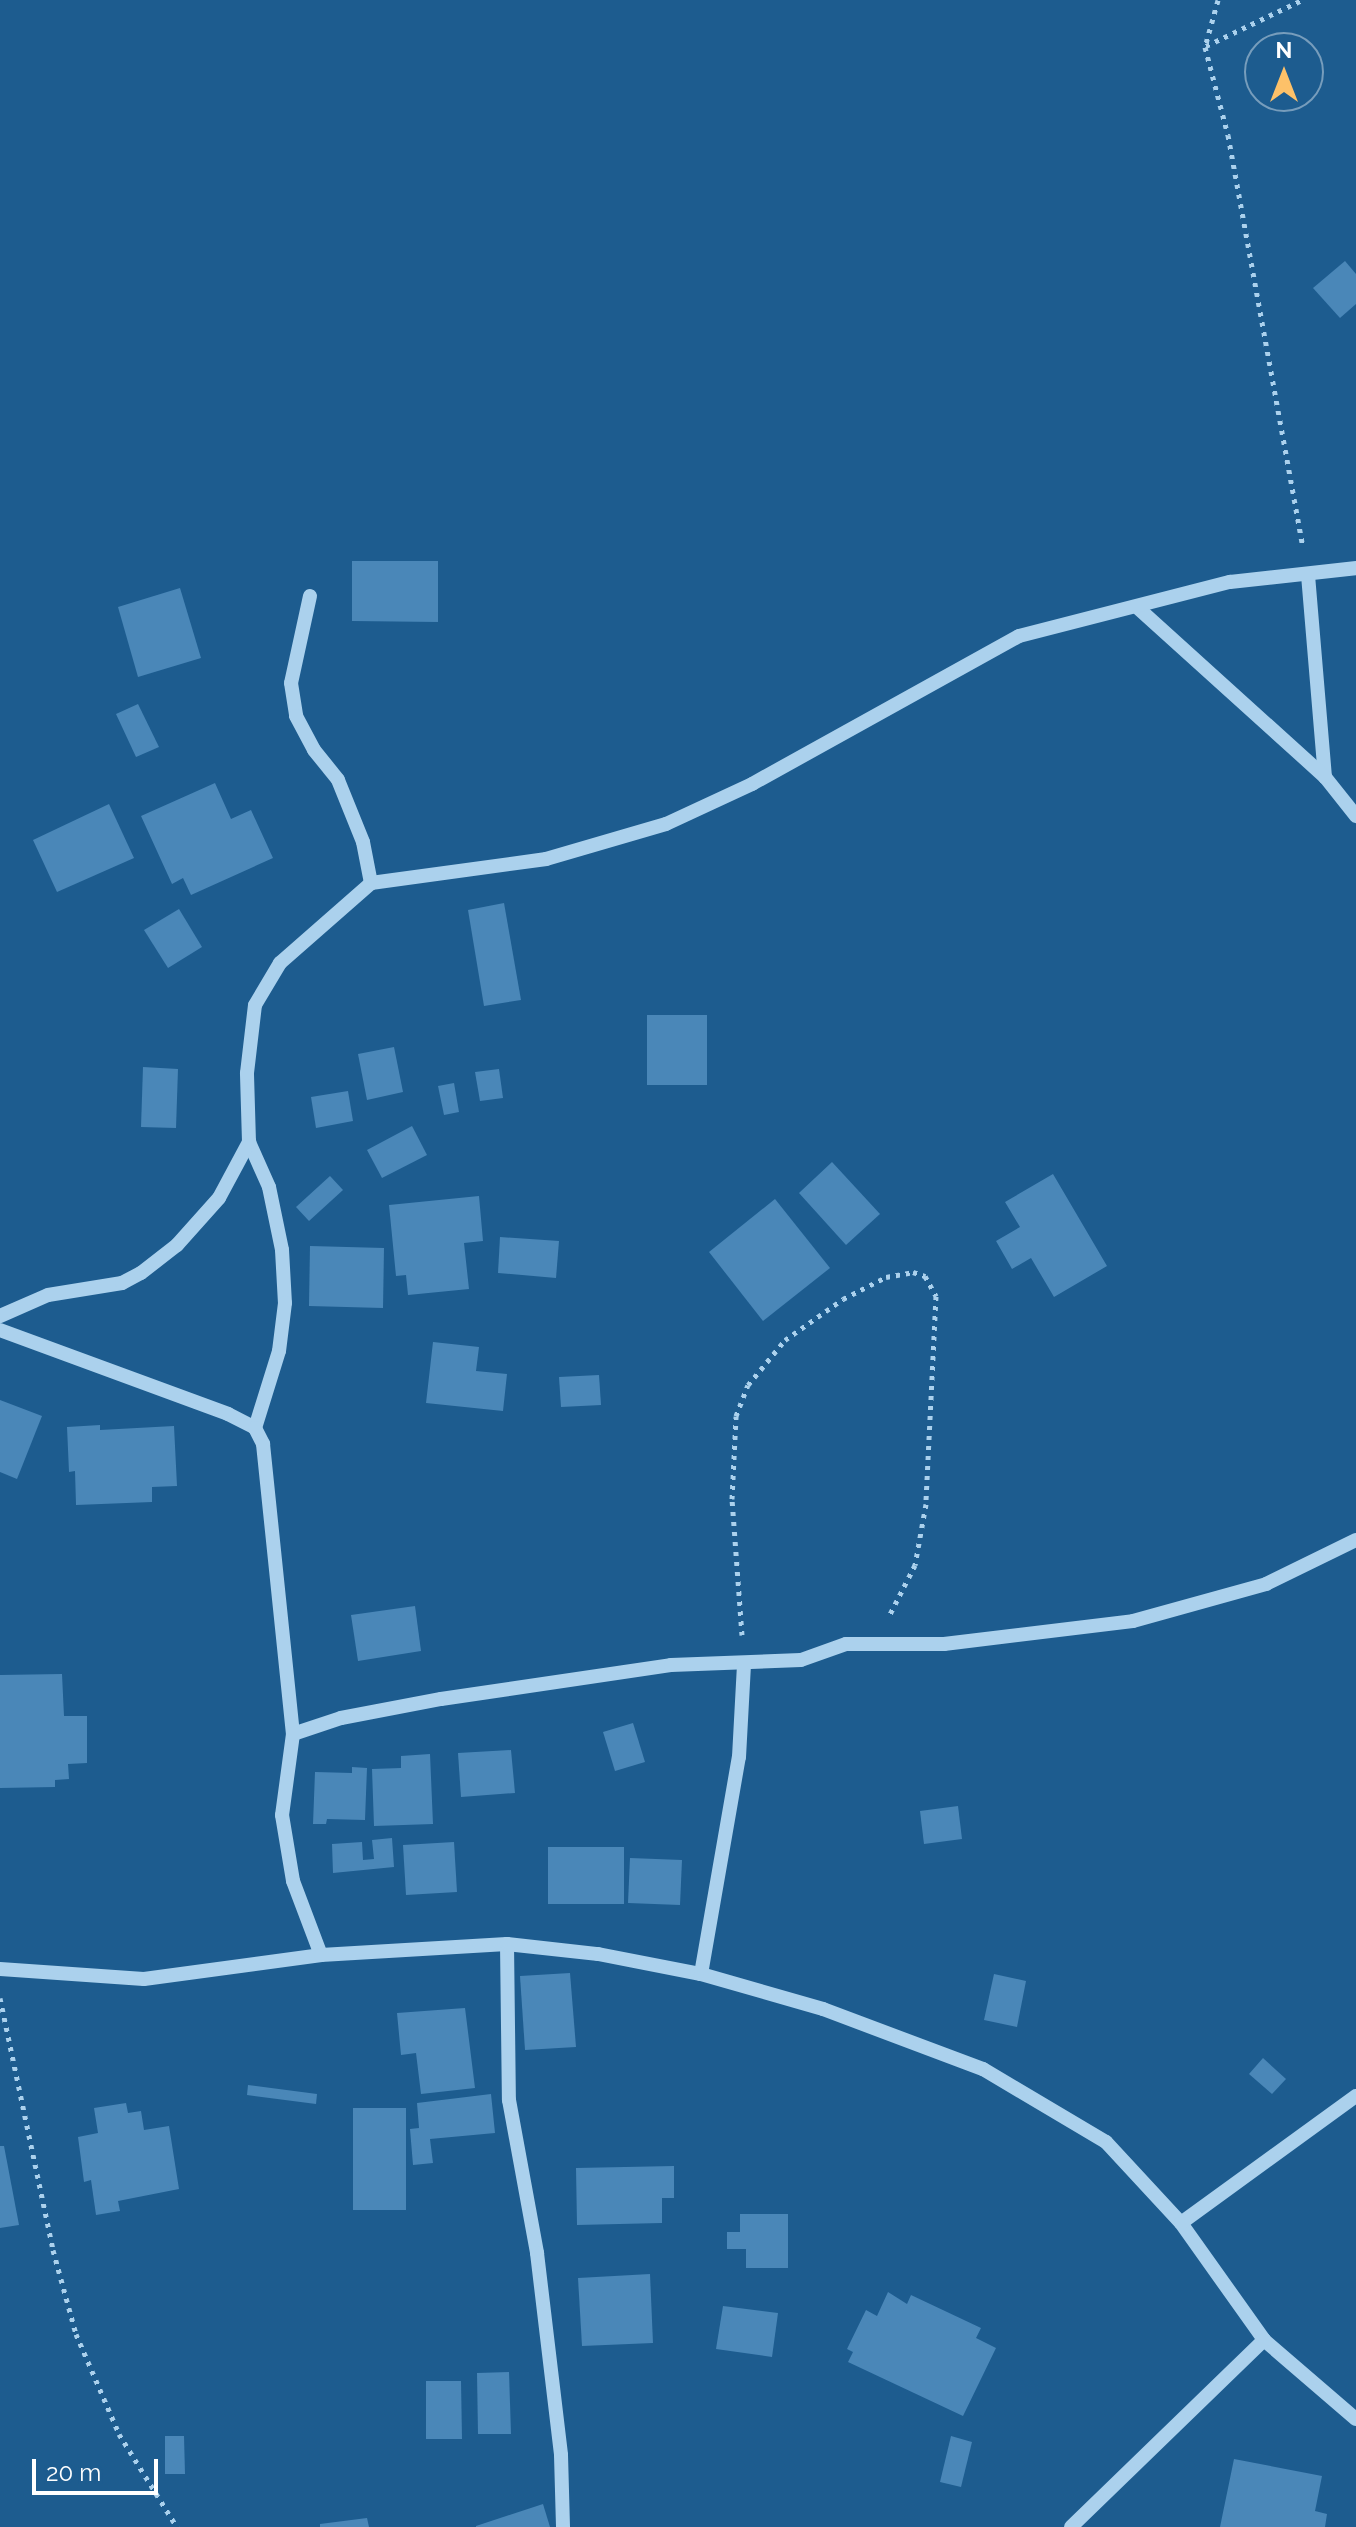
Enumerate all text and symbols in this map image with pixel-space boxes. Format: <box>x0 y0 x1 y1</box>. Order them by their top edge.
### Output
north arrow <box>1244 32 1324 112</box>
text: N <box>1276 37 1292 63</box>
scale bar <box>36 2443 162 2493</box>
text: 20 m <box>46 2458 101 2487</box>

